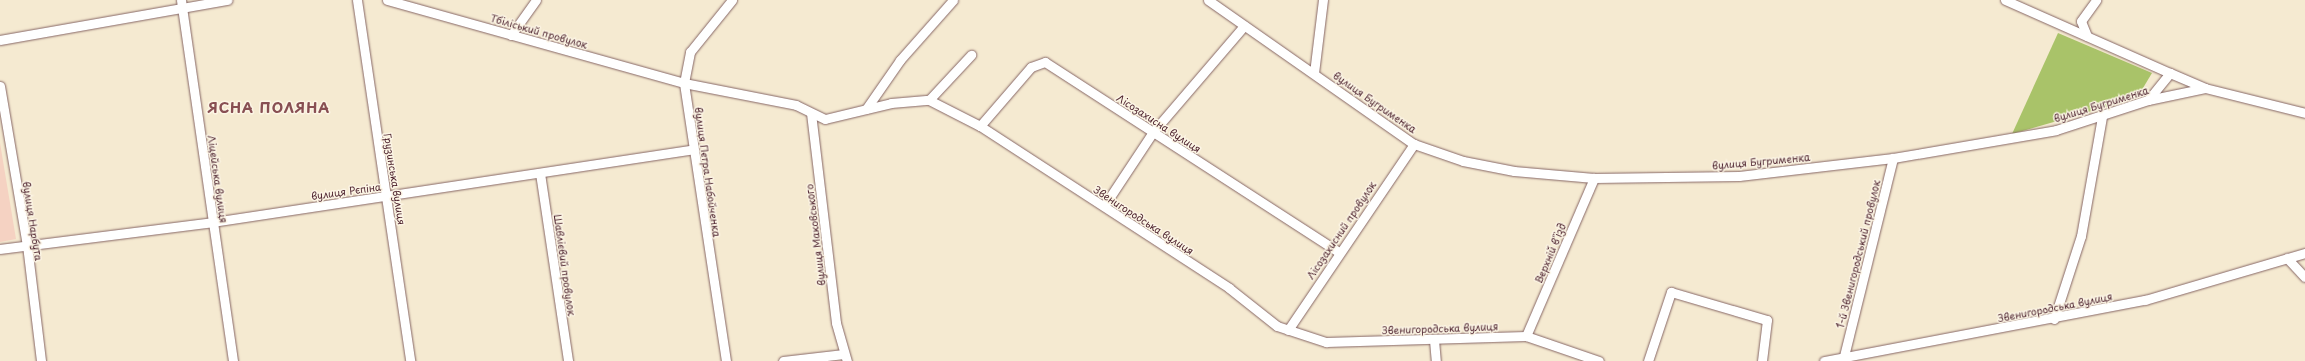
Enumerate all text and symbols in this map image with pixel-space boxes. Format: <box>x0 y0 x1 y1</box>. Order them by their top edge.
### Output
street label: Тбіліський провулок <box>489 11 589 51</box>
street label: вулиця Бугрименка <box>1331 69 1419 135</box>
street label: вулиця Бугрименка <box>2052 84 2150 124</box>
street label: Лісозахисна вулиця <box>1114 91 1204 155</box>
district label: ЯСНА ПОЛЯНА <box>208 100 330 116</box>
street label: вулиця Петра Набойченка <box>693 106 723 238</box>
street label: Грузинська вулиця <box>382 132 408 226</box>
street label: Ліцейська вулиця <box>206 134 230 224</box>
street label: вулиця Бугрименка <box>1711 151 1811 171</box>
street label: Лісозахисний провулок <box>1304 179 1378 281</box>
street label: 1-й Звенигородський провулок <box>1834 179 1882 329</box>
street label: вулиця Рєпіна <box>310 180 382 202</box>
street label: вулиця Нарбута <box>21 181 45 261</box>
street label: вулиця Маковського <box>803 183 827 287</box>
street label: Звенигородська вулиця <box>1092 183 1196 257</box>
street label: Шавлієвий провулок <box>552 214 578 316</box>
street label: Верхній в'їзд <box>1532 221 1568 285</box>
street label: Звенигородська вулиця <box>1997 290 2113 324</box>
street label: Звенигородська вулиця <box>1381 320 1499 336</box>

